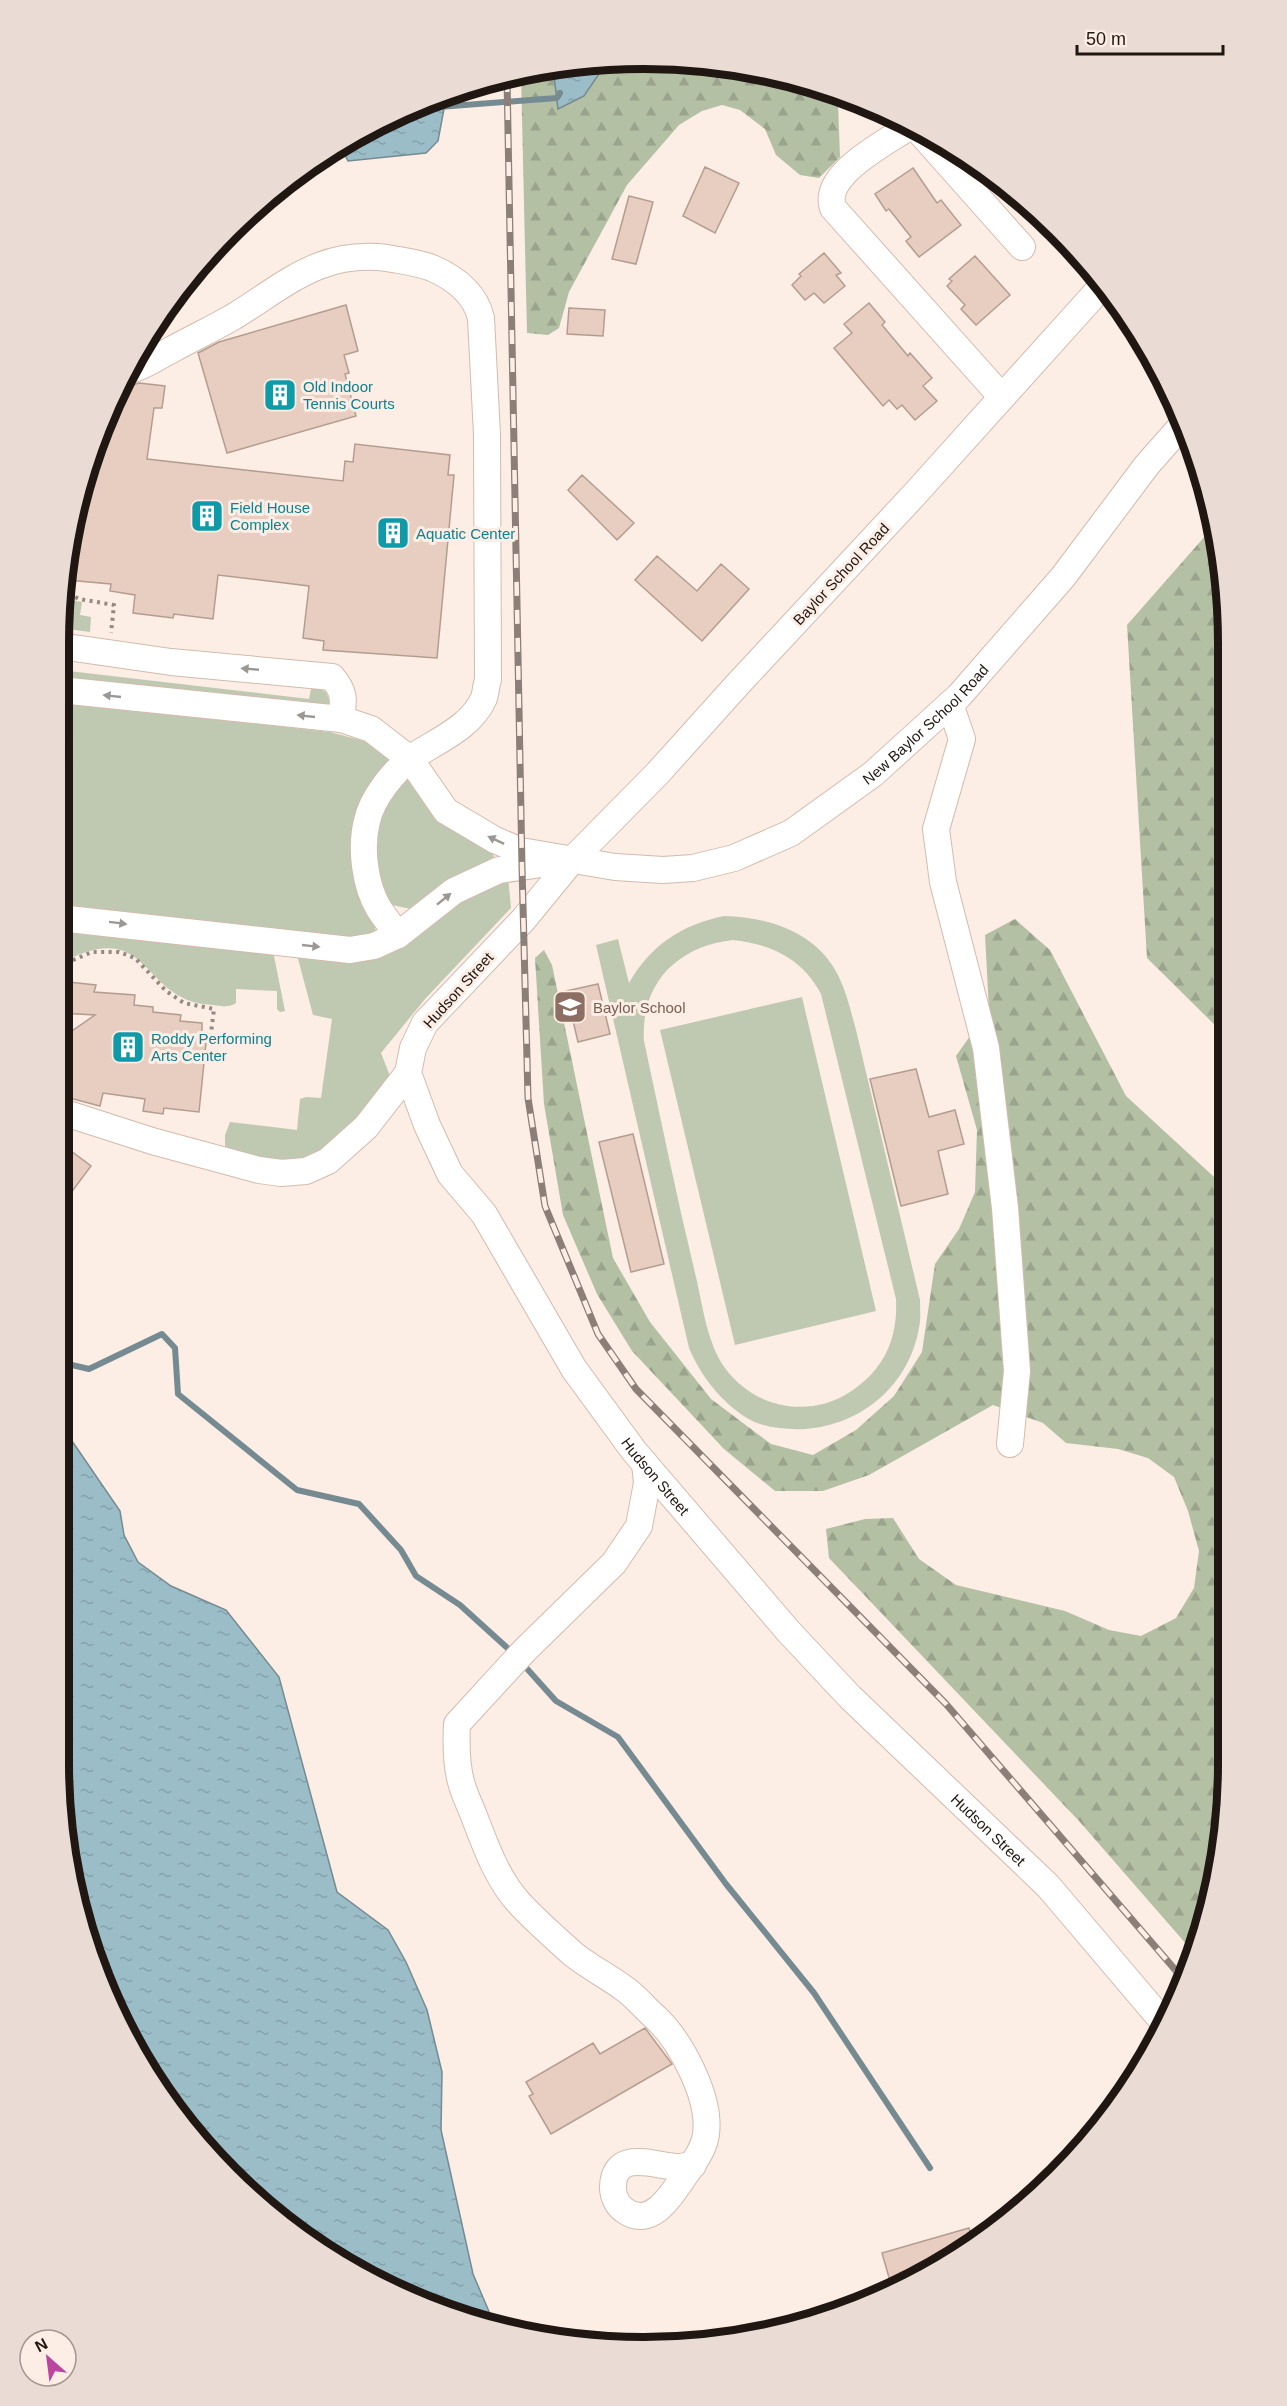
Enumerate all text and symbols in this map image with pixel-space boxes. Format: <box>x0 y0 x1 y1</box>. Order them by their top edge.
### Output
scale bar <box>1077 18 1222 56</box>
text: 50 m <box>1086 29 1126 49</box>
building icon: Old Indoor Tennis Courts <box>262 377 298 413</box>
place label: Old Indoor Tennis Courts <box>303 378 395 412</box>
building icon: Field House Complex <box>189 498 225 534</box>
place label: Field House Complex <box>230 499 310 533</box>
building icon: Aquatic Center <box>375 515 411 551</box>
street label: Baylor School Road <box>790 520 892 628</box>
place label: Aquatic Center <box>416 525 515 542</box>
street label: New Baylor School Road <box>859 661 991 787</box>
one-way arrow <box>240 664 259 674</box>
one-way arrow <box>103 691 122 701</box>
one-way arrow <box>297 711 316 721</box>
one-way arrow <box>488 835 505 844</box>
one-way arrow <box>436 892 452 905</box>
one-way arrow <box>108 919 127 928</box>
one-way arrow <box>302 941 321 951</box>
street label: Hudson Street <box>420 948 497 1031</box>
school or university icon: Baylor School <box>552 989 588 1025</box>
place label: Baylor School <box>593 999 686 1016</box>
building icon: Roddy Performing Arts Center <box>110 1029 146 1065</box>
place label: Roddy Performing Arts Center <box>151 1030 272 1064</box>
street label: Hudson Street <box>618 1434 694 1519</box>
street label: Hudson Street <box>948 1790 1030 1869</box>
north arrow <box>18 2328 78 2388</box>
text: N <box>32 2335 50 2355</box>

